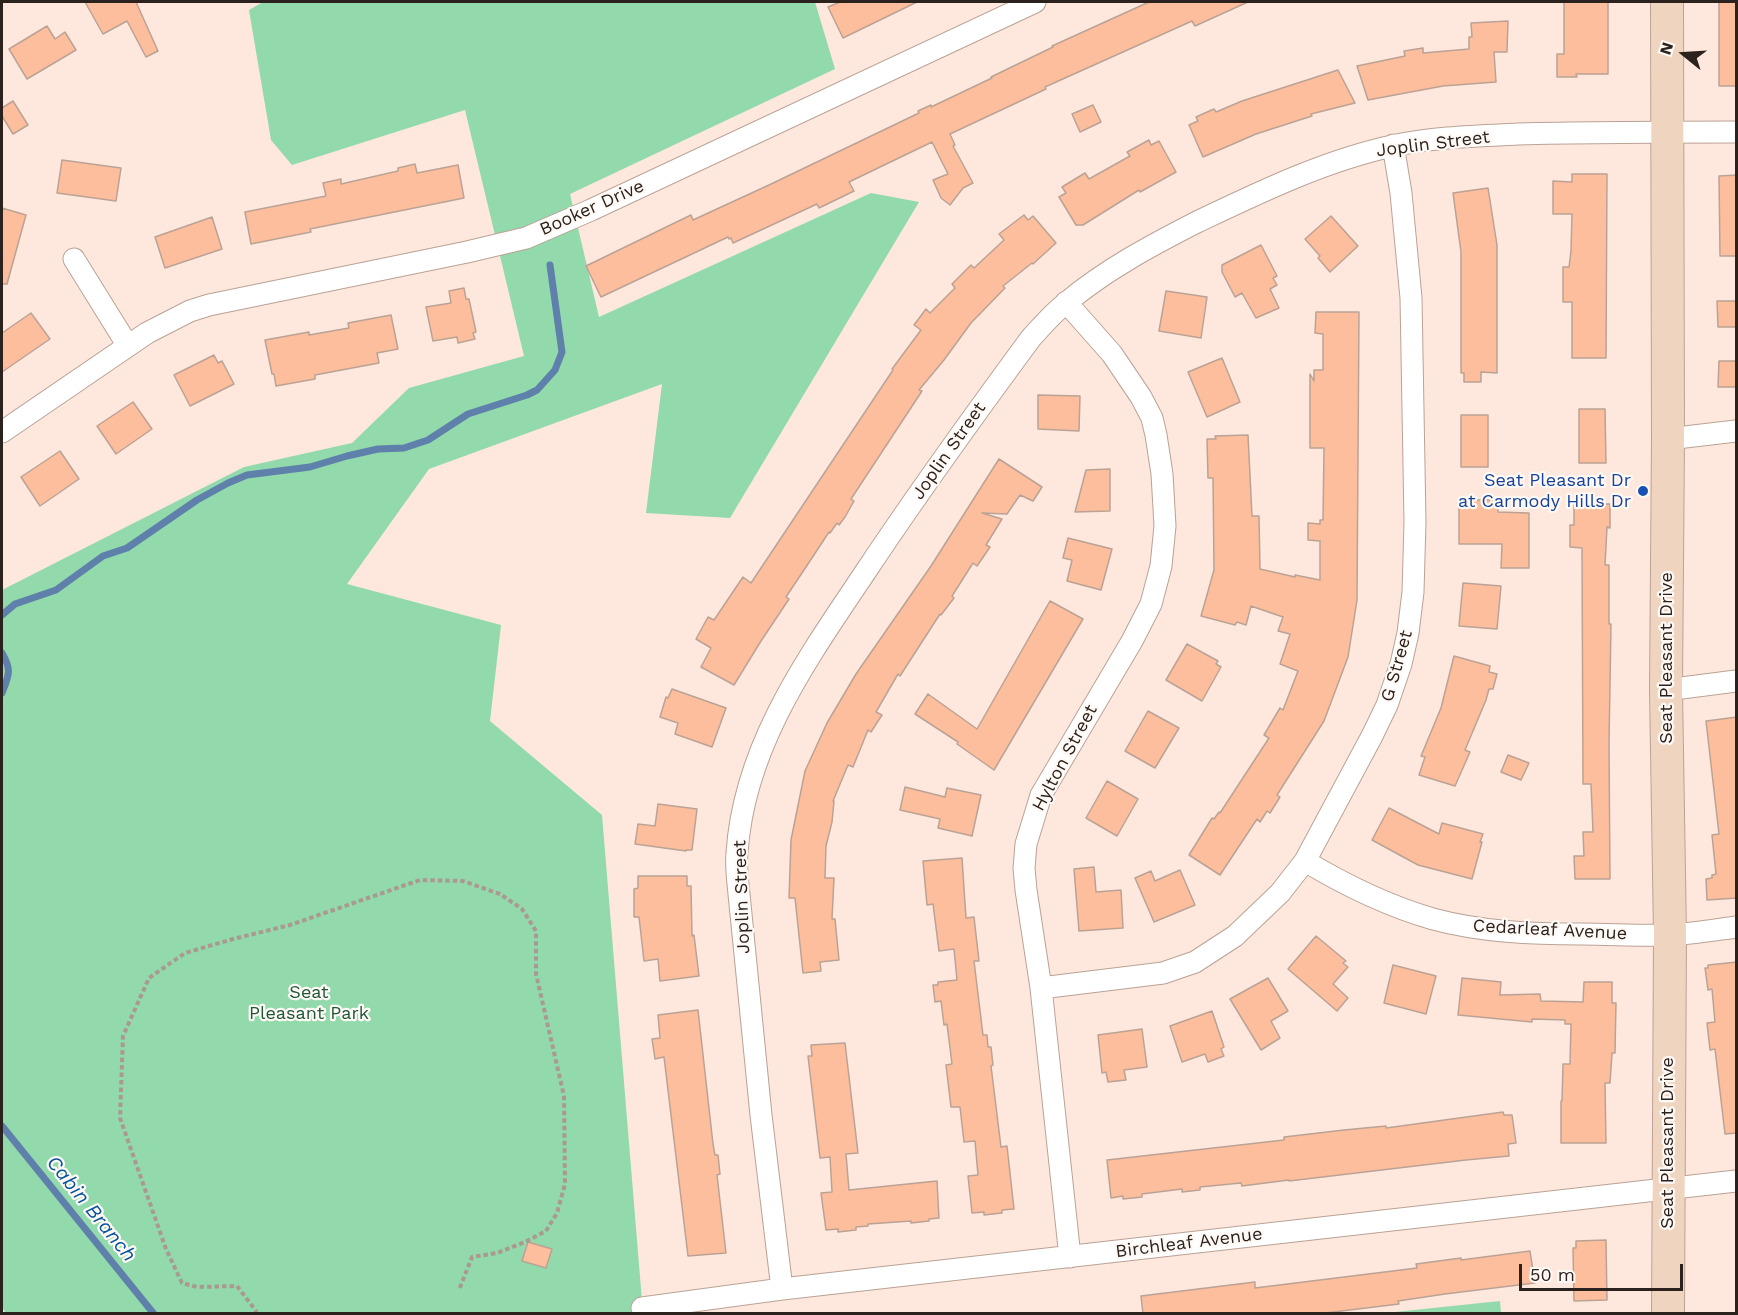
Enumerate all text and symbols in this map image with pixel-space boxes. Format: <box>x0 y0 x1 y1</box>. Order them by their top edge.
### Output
north arrow <box>1654 24 1714 84</box>
text: N <box>1656 40 1677 57</box>
street label: Joplin Street <box>1375 126 1491 162</box>
street label: Booker Drive <box>537 175 647 241</box>
street label: Joplin Street <box>907 398 991 504</box>
place label: Seat Pleasant Dr at Carmody Hills Dr <box>1458 470 1631 512</box>
marker: Seat Pleasant Dr at Carmody Hills Dr <box>1636 484 1650 498</box>
street label: Seat Pleasant Drive <box>1656 572 1678 744</box>
street label: G Street <box>1377 628 1417 704</box>
street label: Hylton Street <box>1028 701 1102 815</box>
street label: Joplin Street <box>729 840 755 954</box>
street label: Cedarleaf Avenue <box>1472 915 1628 945</box>
park label: Seat Pleasant Park <box>249 982 369 1024</box>
street label: Seat Pleasant Drive <box>1657 1057 1679 1229</box>
water label: Cabin Branch <box>41 1151 141 1267</box>
street label: Birchleaf Avenue <box>1114 1223 1264 1263</box>
scale bar <box>1522 1252 1686 1290</box>
text: 50 m <box>1530 1264 1575 1285</box>

